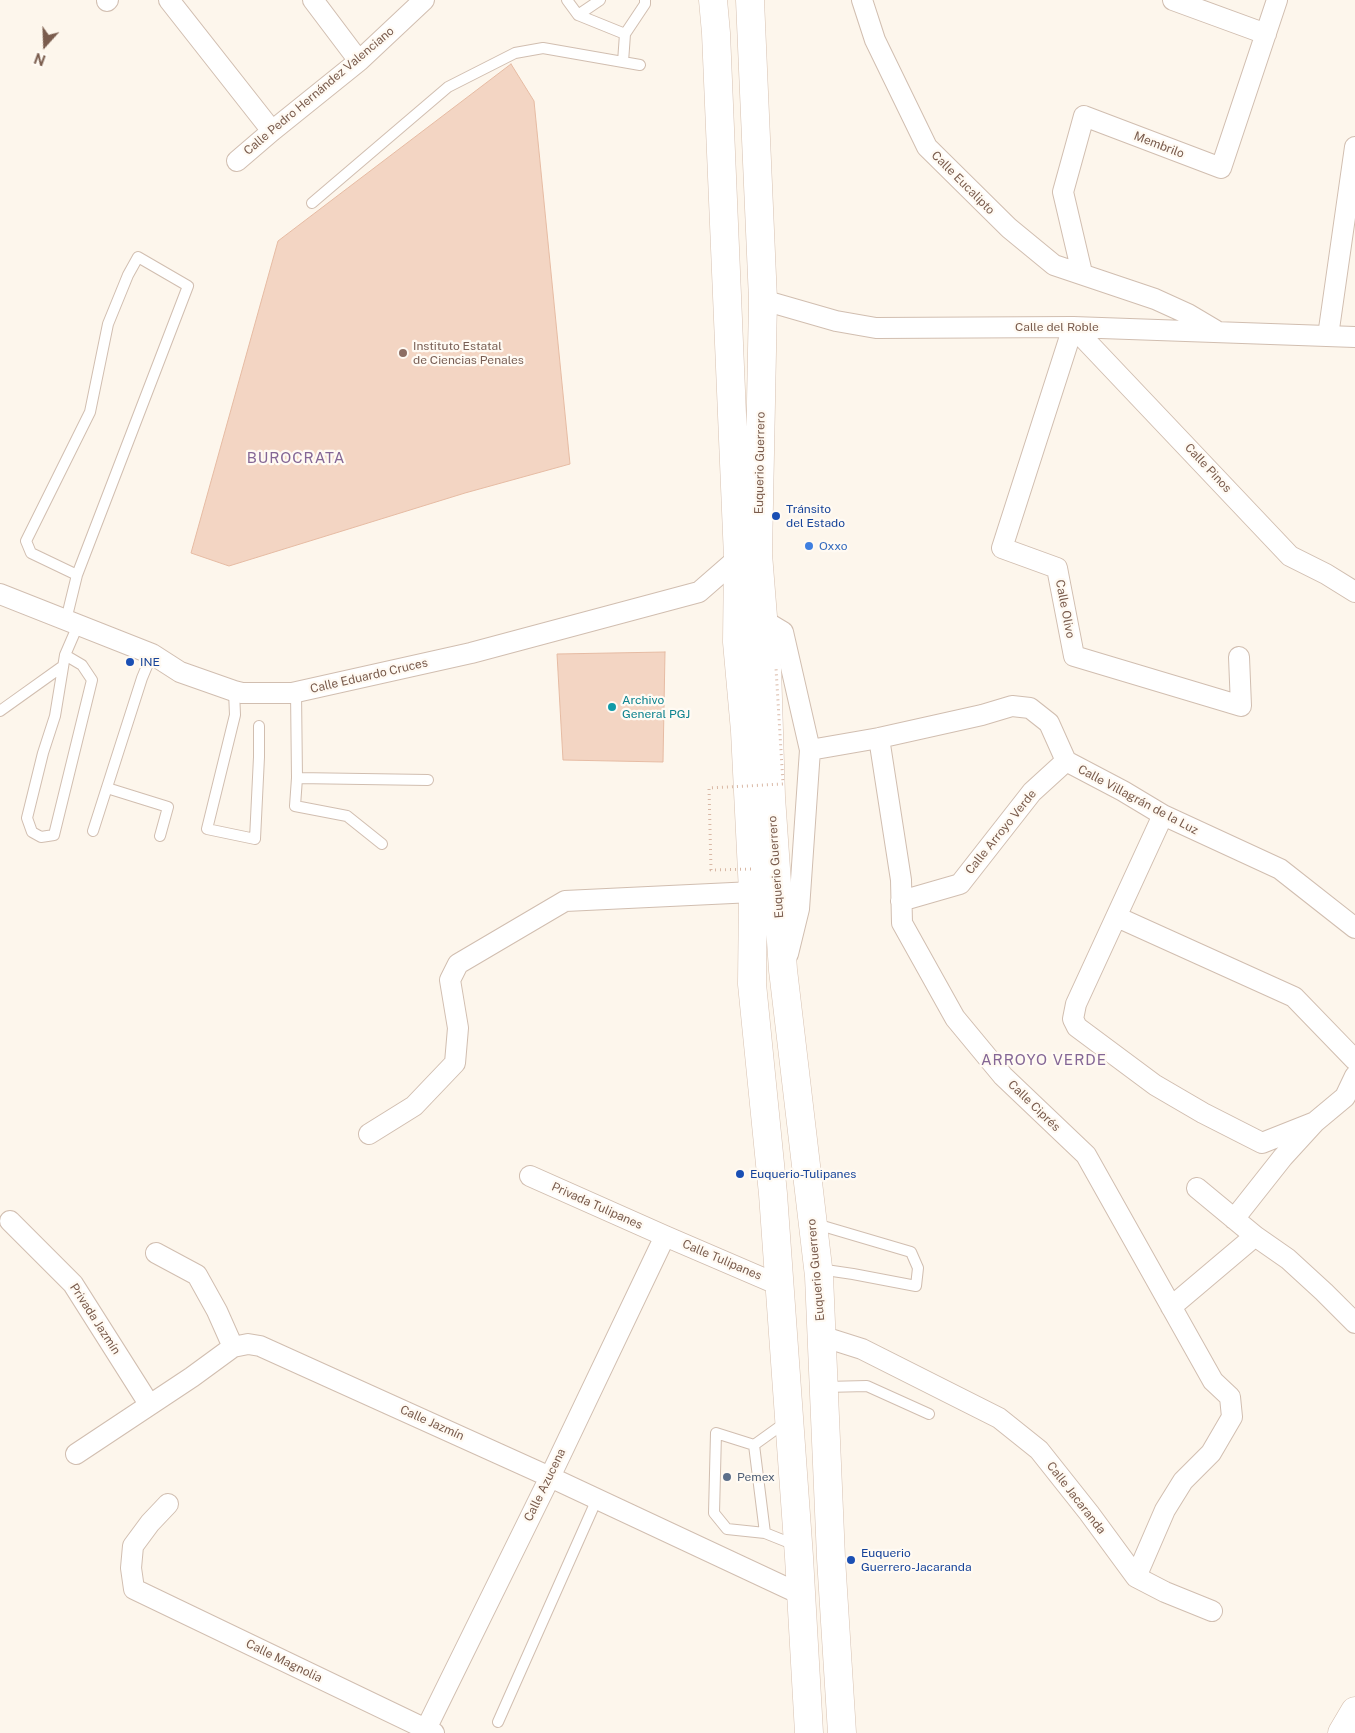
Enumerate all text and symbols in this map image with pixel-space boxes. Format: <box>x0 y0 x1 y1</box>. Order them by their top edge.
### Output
north arrow <box>20 20 70 70</box>
street label: Calle Pedro Hernández Valenciano <box>241 24 397 158</box>
text: N <box>32 50 48 68</box>
street label: Membrilo <box>1132 129 1186 161</box>
street label: Calle Eucalipto <box>928 148 998 218</box>
street label: Calle del Roble <box>1015 320 1099 334</box>
place label: Instituto Estatal de Ciencias Penales <box>413 339 524 367</box>
marker: Instituto Estatal de Ciencias Penales <box>397 347 409 359</box>
street label: Euquerio Guerrero <box>752 412 768 514</box>
street label: Calle Pinos <box>1182 441 1234 495</box>
district label: BUROCRATA <box>246 449 346 467</box>
place label: Tránsito del Estado <box>786 502 845 530</box>
marker: Tránsito del Estado <box>770 510 782 522</box>
place label: Oxxo <box>819 539 848 553</box>
marker: Oxxo <box>803 540 815 552</box>
street label: Calle Olivo <box>1052 579 1078 639</box>
place label: INE <box>140 655 160 669</box>
street label: Calle Eduardo Cruces <box>309 655 429 697</box>
marker: INE <box>124 656 136 668</box>
place label: Archivo General PGJ <box>622 693 690 721</box>
marker: Archivo General PGJ <box>606 701 618 713</box>
street label: Calle Villagrán de la Luz <box>1075 762 1201 838</box>
street label: Calle Arroyo Verde <box>962 787 1040 877</box>
street label: Euquerio Guerrero <box>765 815 787 919</box>
district label: ARROYO VERDE <box>979 1051 1109 1069</box>
street label: Calle Ciprés <box>1005 1077 1063 1135</box>
place label: Euquerio-Tulipanes <box>750 1167 856 1181</box>
marker: Euquerio-Tulipanes <box>734 1168 746 1180</box>
street label: Privada Tulipanes <box>549 1179 645 1233</box>
street label: Euquerio Guerrero <box>804 1218 828 1322</box>
street label: Calle Tulipanes <box>680 1237 764 1283</box>
street label: Privada Jazmín <box>67 1281 123 1357</box>
street label: Calle Jazmín <box>398 1402 466 1444</box>
street label: Calle Azucena <box>521 1446 569 1524</box>
street label: Calle Jacaranda <box>1043 1459 1109 1537</box>
place label: Pemex <box>737 1470 775 1484</box>
marker: Pemex <box>721 1471 733 1483</box>
place label: Euquerio Guerrero-Jacaranda <box>861 1546 972 1574</box>
marker: Euquerio Guerrero-Jacaranda <box>845 1554 857 1566</box>
street label: Calle Magnolia <box>244 1636 324 1686</box>

